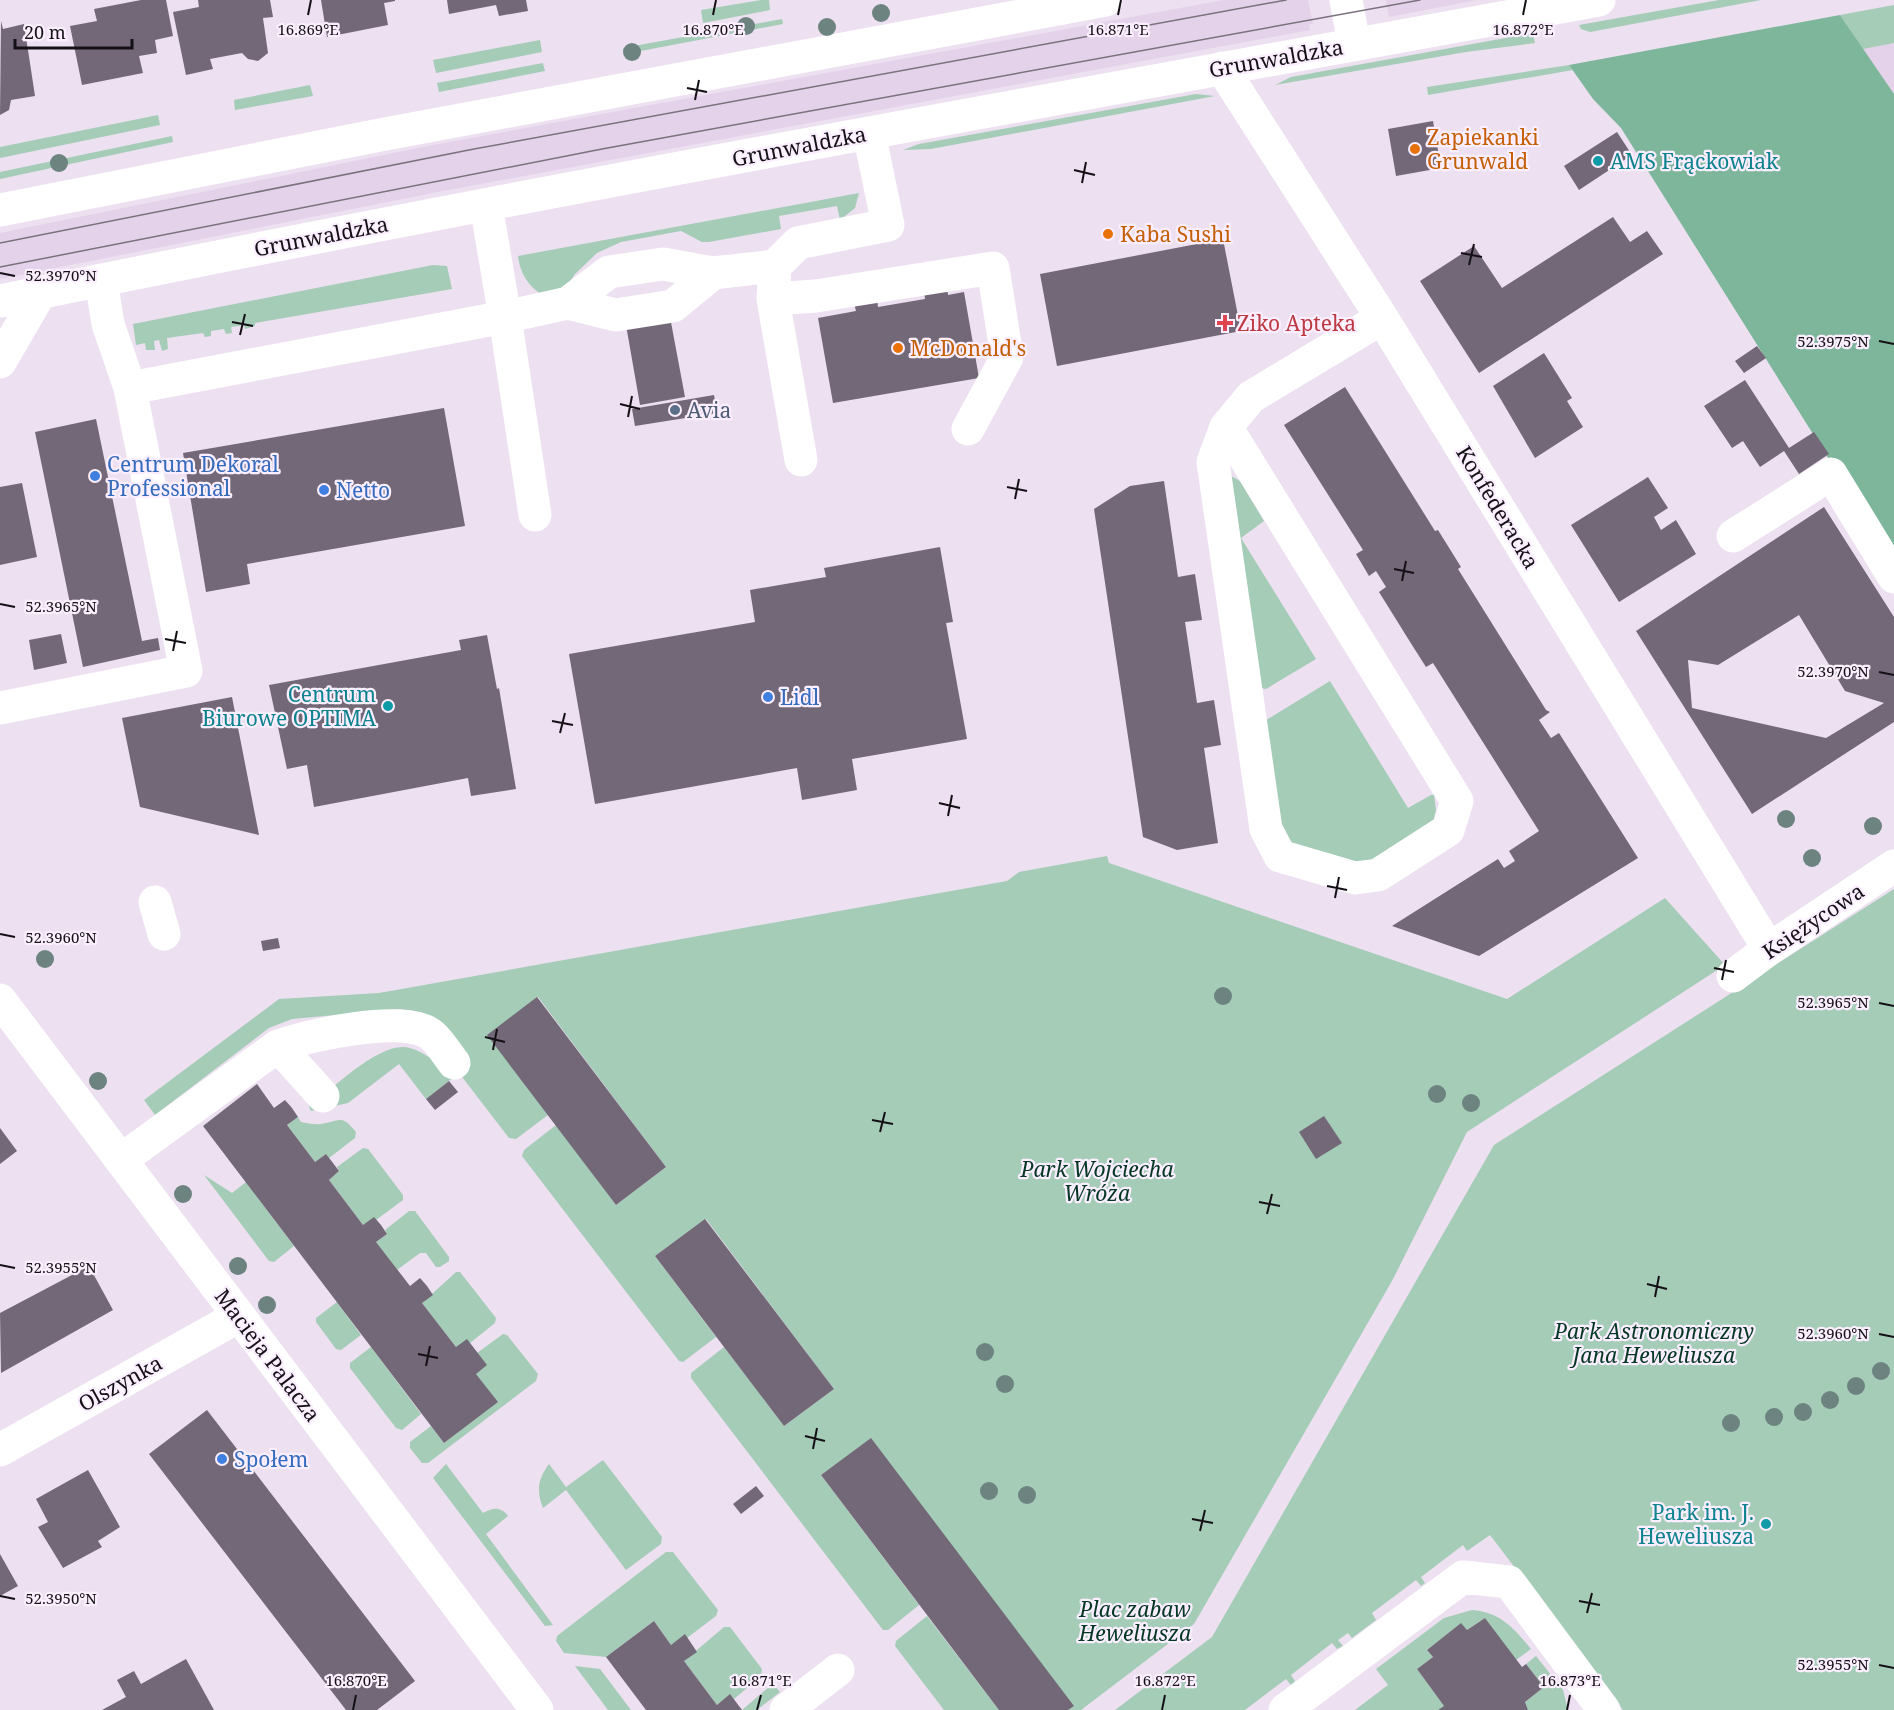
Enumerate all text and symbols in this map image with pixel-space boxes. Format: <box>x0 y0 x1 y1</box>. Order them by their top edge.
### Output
scale bar <box>15 12 132 50</box>
text: 16.869°E <box>277 19 339 39</box>
text: 16.870°E <box>682 19 744 39</box>
text: 16.871°E <box>1087 19 1149 39</box>
text: 16.872°E <box>1492 19 1554 39</box>
text: 20 m <box>24 20 66 44</box>
street label: Grunwaldzka <box>1207 32 1345 84</box>
street label: Grunwaldzka <box>730 119 868 173</box>
place label: Zapiekanki Grunwald <box>1427 123 1539 175</box>
marker: Zapiekanki Grunwald <box>1408 142 1422 156</box>
place label: AMS Frąckowiak <box>1610 147 1779 175</box>
marker: AMS Frąckowiak <box>1591 154 1605 168</box>
street label: Grunwaldzka <box>252 209 390 263</box>
place label: Kaba Sushi <box>1120 220 1231 248</box>
marker: Kaba Sushi <box>1101 227 1115 241</box>
text: 52.3970°N <box>25 265 97 285</box>
place label: Ziko Apteka <box>1237 309 1356 337</box>
marker: Ziko Apteka <box>1218 316 1232 330</box>
text: 52.3975°N <box>1797 331 1869 351</box>
place label: McDonald's <box>910 334 1026 362</box>
marker: McDonald's <box>891 341 905 355</box>
place label: Avia <box>687 396 731 424</box>
marker: Avia <box>668 403 682 417</box>
street label: Konfederacka <box>1450 440 1546 574</box>
place label: Centrum Dekoral Professional <box>107 450 279 502</box>
marker: Centrum Dekoral Professional <box>88 469 102 483</box>
place label: Netto <box>336 476 390 504</box>
marker: Netto <box>317 483 331 497</box>
text: 52.3965°N <box>25 596 97 616</box>
text: 52.3970°N <box>1797 661 1869 681</box>
place label: Centrum Biurowe OPTIMA <box>202 680 376 732</box>
place label: Lidl <box>780 683 820 711</box>
marker: Lidl <box>761 690 775 704</box>
marker: Centrum Biurowe OPTIMA <box>381 699 395 713</box>
street label: Księżycowa <box>1757 877 1869 965</box>
text: 52.3960°N <box>25 927 97 947</box>
text: 52.3965°N <box>1797 992 1869 1012</box>
park label: Park Wojciecha Wróża <box>1019 1155 1174 1207</box>
text: 52.3955°N <box>25 1257 97 1277</box>
street label: Macieja Palacza <box>209 1283 327 1427</box>
park label: Park Astronomiczny Jana Heweliusza <box>1553 1317 1754 1369</box>
text: 52.3960°N <box>1797 1323 1869 1343</box>
street label: Olszynka <box>73 1348 167 1418</box>
place label: Społem <box>234 1445 308 1473</box>
marker: Społem <box>215 1452 229 1466</box>
place label: Park im. J. Heweliusza <box>1638 1498 1754 1550</box>
marker: Park im. J. Heweliusza <box>1759 1517 1773 1531</box>
text: 52.3950°N <box>25 1588 97 1608</box>
park label: Plac zabaw Heweliusza <box>1078 1595 1192 1647</box>
text: 52.3955°N <box>1797 1654 1869 1674</box>
text: 16.870°E <box>325 1670 387 1690</box>
text: 16.871°E <box>730 1670 792 1690</box>
text: 16.872°E <box>1134 1670 1196 1690</box>
text: 16.873°E <box>1539 1670 1601 1690</box>

